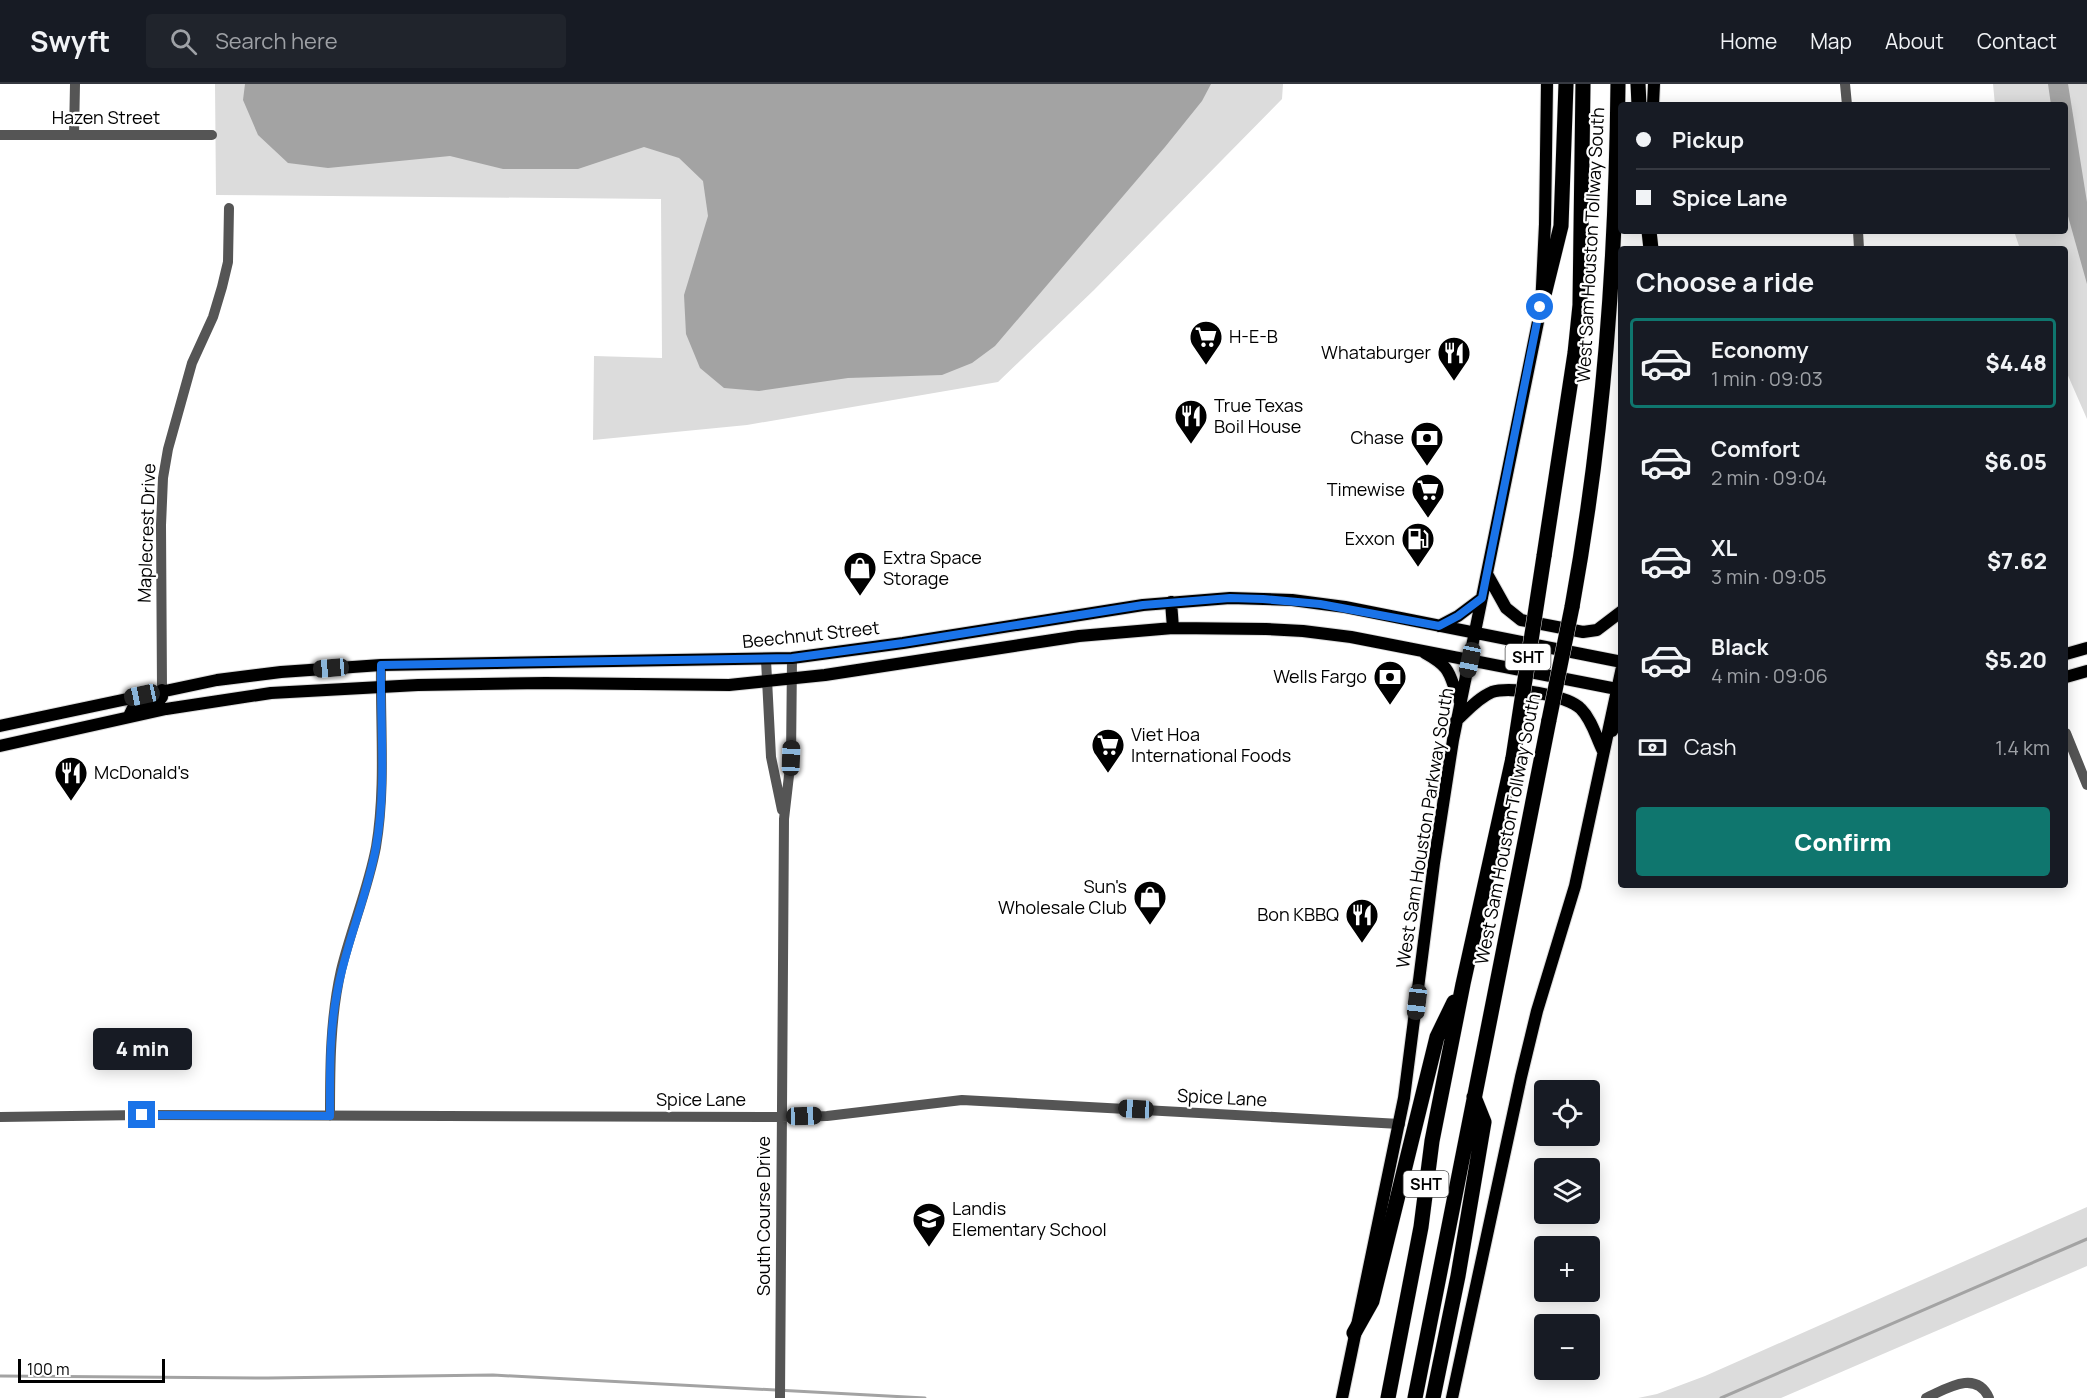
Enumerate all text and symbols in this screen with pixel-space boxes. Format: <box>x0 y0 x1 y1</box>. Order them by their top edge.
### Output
search box <box>146 14 566 68</box>
text: Swyft <box>30 22 110 60</box>
icon: search <box>167 25 200 58</box>
text: Search here <box>215 26 338 56</box>
text: Home <box>1720 27 1777 55</box>
text: Map <box>1810 27 1852 55</box>
text: About <box>1885 27 1944 55</box>
text: Contact <box>1977 27 2057 55</box>
street label: Hazen Street <box>52 105 160 129</box>
street label: West Sam Houston Tollway South <box>1571 107 1609 383</box>
text: Pickup <box>1672 125 1744 155</box>
text: Spice Lane <box>1672 183 1787 213</box>
text: Choose a ride <box>1636 263 1814 300</box>
route start <box>1526 293 1553 320</box>
supermarket icon: H-E-B <box>1188 319 1224 366</box>
place label: H-E-B <box>1229 324 1278 348</box>
restaurant icon: Whataburger <box>1436 335 1472 382</box>
text: Economy <box>1711 335 1809 365</box>
icon: car <box>1639 336 1693 390</box>
place label: Whataburger <box>1321 340 1432 364</box>
text: $4.48 <box>1986 348 2047 378</box>
text: 1 min · 09:03 <box>1711 365 1823 392</box>
place label: True Texas Boil House <box>1214 393 1303 438</box>
restaurant icon: True Texas Boil House <box>1173 398 1209 445</box>
bank icon: Chase <box>1409 420 1445 467</box>
place label: Chase <box>1350 425 1404 449</box>
text: Comfort <box>1711 434 1800 464</box>
icon: car <box>1639 435 1693 489</box>
text: $6.05 <box>1984 447 2047 477</box>
street label: Maplecrest Drive <box>132 463 160 603</box>
text: 2 min · 09:04 <box>1711 464 1827 491</box>
supermarket icon: Timewise <box>1410 472 1446 519</box>
place label: Timewise <box>1327 477 1405 501</box>
fuel station icon: Exxon <box>1400 521 1436 568</box>
place label: Exxon <box>1345 526 1395 550</box>
text: XL <box>1711 533 1737 563</box>
icon: car <box>1639 534 1693 588</box>
place label: Extra Space Storage <box>883 545 982 590</box>
text: $7.62 <box>1987 546 2047 576</box>
shop icon: Extra Space Storage <box>842 550 878 597</box>
text: 3 min · 09:05 <box>1711 563 1826 590</box>
street label: Beechnut Street <box>741 615 881 653</box>
text: Black <box>1711 632 1768 662</box>
icon: car <box>1639 633 1693 687</box>
car <box>1457 641 1483 679</box>
road number: SHT <box>1506 644 1550 670</box>
text: $5.20 <box>1985 645 2047 675</box>
car <box>312 657 350 679</box>
bank icon: Wells Fargo <box>1372 659 1408 706</box>
text: 4 min · 09:06 <box>1711 662 1828 689</box>
place label: Wells Fargo <box>1273 664 1367 688</box>
car <box>123 682 161 708</box>
street label: West Sam Houston Parkway South <box>1390 686 1458 970</box>
street label: West Sam Houston Tollway South <box>1469 691 1545 967</box>
place label: Viet Hoa International Foods <box>1131 722 1291 767</box>
supermarket icon: Viet Hoa International Foods <box>1090 727 1126 774</box>
icon: cash <box>1636 731 1669 764</box>
text: Cash <box>1684 732 1737 762</box>
text: 1.4 km <box>1995 734 2050 761</box>
car <box>781 740 801 776</box>
restaurant icon: McDonald's <box>53 755 89 802</box>
place label: McDonald's <box>94 760 189 784</box>
button: Confirm <box>1636 807 2050 876</box>
place label: Sun's Wholesale Club <box>998 874 1127 919</box>
shop icon: Sun's Wholesale Club <box>1132 879 1168 926</box>
restaurant icon: Bon KBBQ <box>1344 897 1380 944</box>
place label: Bon KBBQ <box>1257 902 1339 926</box>
car <box>1406 983 1428 1021</box>
callout: 4 min <box>92 1028 192 1070</box>
text: 4 min <box>116 1035 169 1062</box>
map controls <box>1534 1080 1600 1380</box>
button: locate <box>1534 1080 1600 1146</box>
street label: Spice Lane <box>1176 1083 1268 1111</box>
street label: Spice Lane <box>656 1087 746 1111</box>
car <box>1118 1099 1154 1119</box>
route end <box>128 1101 155 1128</box>
car <box>786 1106 822 1126</box>
street label: South Course Drive <box>751 1136 775 1296</box>
button: layers <box>1534 1158 1600 1224</box>
road number: SHT <box>1404 1171 1448 1197</box>
place label: Landis Elementary School <box>952 1196 1107 1241</box>
school or university icon: Landis Elementary School <box>911 1201 947 1248</box>
button: + <box>1534 1236 1600 1302</box>
button: − <box>1534 1314 1600 1380</box>
scale bar <box>18 1356 165 1384</box>
text: 100 m <box>27 1358 70 1380</box>

